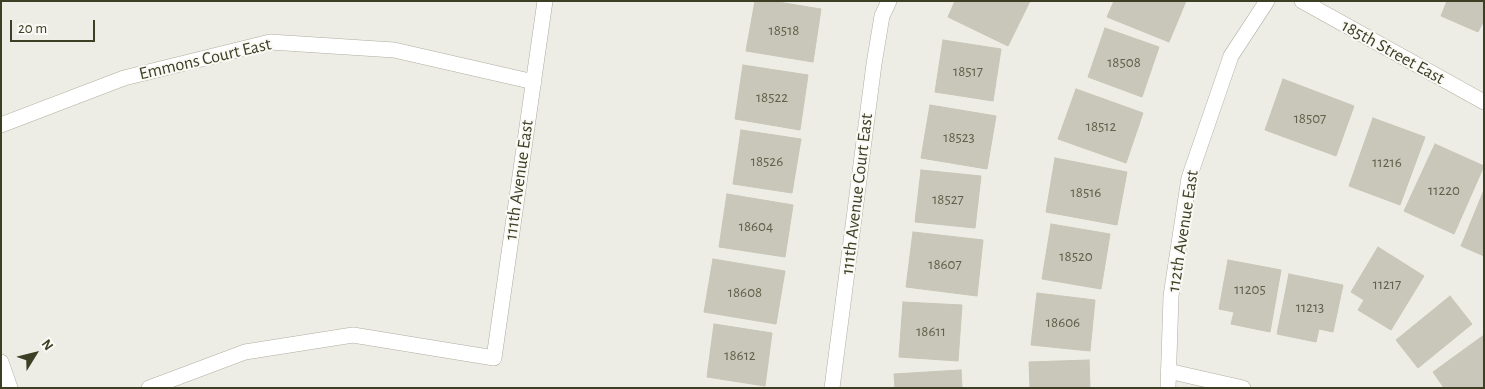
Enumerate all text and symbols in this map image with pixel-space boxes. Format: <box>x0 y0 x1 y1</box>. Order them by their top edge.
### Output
scale bar <box>12 10 98 42</box>
street label: 185th Street East <box>1338 15 1448 89</box>
text: 20 m <box>18 21 47 36</box>
house number: 18518 <box>769 21 799 39</box>
street label: Emmons Court East <box>137 33 273 85</box>
house number: 18508 <box>1107 53 1141 71</box>
house number: 18517 <box>953 62 983 80</box>
house number: 18522 <box>756 88 788 106</box>
house number: 18507 <box>1294 109 1326 127</box>
street label: 111th Avenue Court East <box>836 112 878 276</box>
house number: 18512 <box>1086 117 1116 135</box>
street label: 111th Avenue East <box>500 119 538 241</box>
house number: 18523 <box>943 128 975 146</box>
house number: 18526 <box>751 152 783 170</box>
house number: 11216 <box>1372 153 1402 171</box>
street label: 112th Avenue East <box>1163 169 1203 293</box>
house number: 11220 <box>1428 181 1460 199</box>
house number: 18516 <box>1071 183 1101 201</box>
house number: 18527 <box>932 190 964 208</box>
house number: 18604 <box>739 217 773 235</box>
house number: 18520 <box>1059 247 1093 265</box>
house number: 18607 <box>928 255 962 273</box>
house number: 11217 <box>1373 275 1401 293</box>
house number: 11205 <box>1234 280 1266 298</box>
house number: 18608 <box>728 283 762 301</box>
house number: 11213 <box>1296 298 1324 316</box>
house number: 18606 <box>1046 313 1080 331</box>
house number: 18611 <box>916 322 946 340</box>
north arrow <box>10 329 60 379</box>
text: N <box>39 337 56 353</box>
house number: 18612 <box>724 346 756 364</box>

